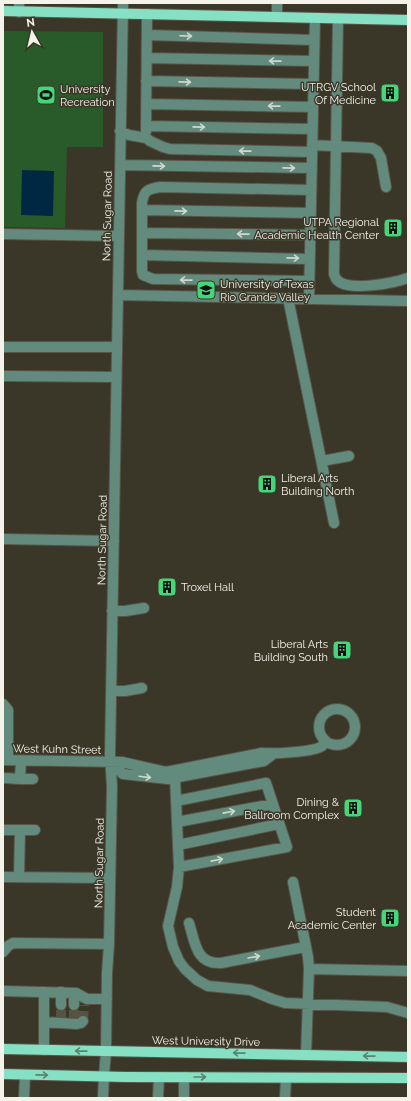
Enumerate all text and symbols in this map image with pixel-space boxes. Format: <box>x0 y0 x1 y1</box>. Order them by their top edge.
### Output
north arrow <box>12 12 52 52</box>
text: N <box>26 16 36 30</box>
one-way arrow <box>179 32 192 40</box>
one-way arrow <box>269 57 282 64</box>
one-way arrow <box>178 78 191 86</box>
place label: UTRGV School Of Medicine <box>301 81 377 107</box>
building icon: UTRGV School Of Medicine <box>379 82 401 104</box>
place label: University Recreation <box>60 83 115 109</box>
sports icon: University Recreation <box>35 84 57 106</box>
one-way arrow <box>268 102 281 110</box>
one-way arrow <box>192 123 205 131</box>
one-way arrow <box>239 147 252 155</box>
one-way arrow <box>152 162 165 170</box>
one-way arrow <box>282 164 295 172</box>
street label: North Sugar Road <box>100 170 115 261</box>
one-way arrow <box>174 207 187 215</box>
place label: UTPA Regional Academic Health Center <box>254 216 379 242</box>
building icon: UTPA Regional Academic Health Center <box>382 217 404 239</box>
one-way arrow <box>237 231 250 238</box>
one-way arrow <box>286 255 299 262</box>
one-way arrow <box>180 276 193 284</box>
place label: University of Texas Rio Grande Valley <box>220 278 314 304</box>
school or university icon: University of Texas Rio Grande Valley <box>195 279 217 301</box>
place label: Liberal Arts Building North <box>281 472 354 498</box>
building icon: Liberal Arts Building North <box>256 473 278 495</box>
street label: North Sugar Road <box>95 494 110 585</box>
building icon: Troxel Hall <box>156 576 178 598</box>
place label: Troxel Hall <box>181 581 234 594</box>
place label: Liberal Arts Building South <box>254 638 328 664</box>
building icon: Liberal Arts Building South <box>331 639 353 661</box>
street label: West Kuhn Street <box>13 742 102 757</box>
one-way arrow <box>138 773 151 780</box>
place label: Dining & Ballroom Complex <box>244 796 340 822</box>
building icon: Dining & Ballroom Complex <box>342 797 364 819</box>
one-way arrow <box>222 808 235 816</box>
street label: North Sugar Road <box>92 817 107 908</box>
one-way arrow <box>210 856 223 864</box>
place label: Student Academic Center <box>288 906 376 932</box>
building icon: Student Academic Center <box>379 907 401 929</box>
one-way arrow <box>247 953 260 961</box>
street label: West University Drive <box>152 1034 261 1049</box>
one-way arrow <box>75 1047 88 1054</box>
one-way arrow <box>233 1050 246 1057</box>
one-way arrow <box>363 1052 376 1060</box>
one-way arrow <box>35 1071 48 1079</box>
one-way arrow <box>193 1073 206 1081</box>

